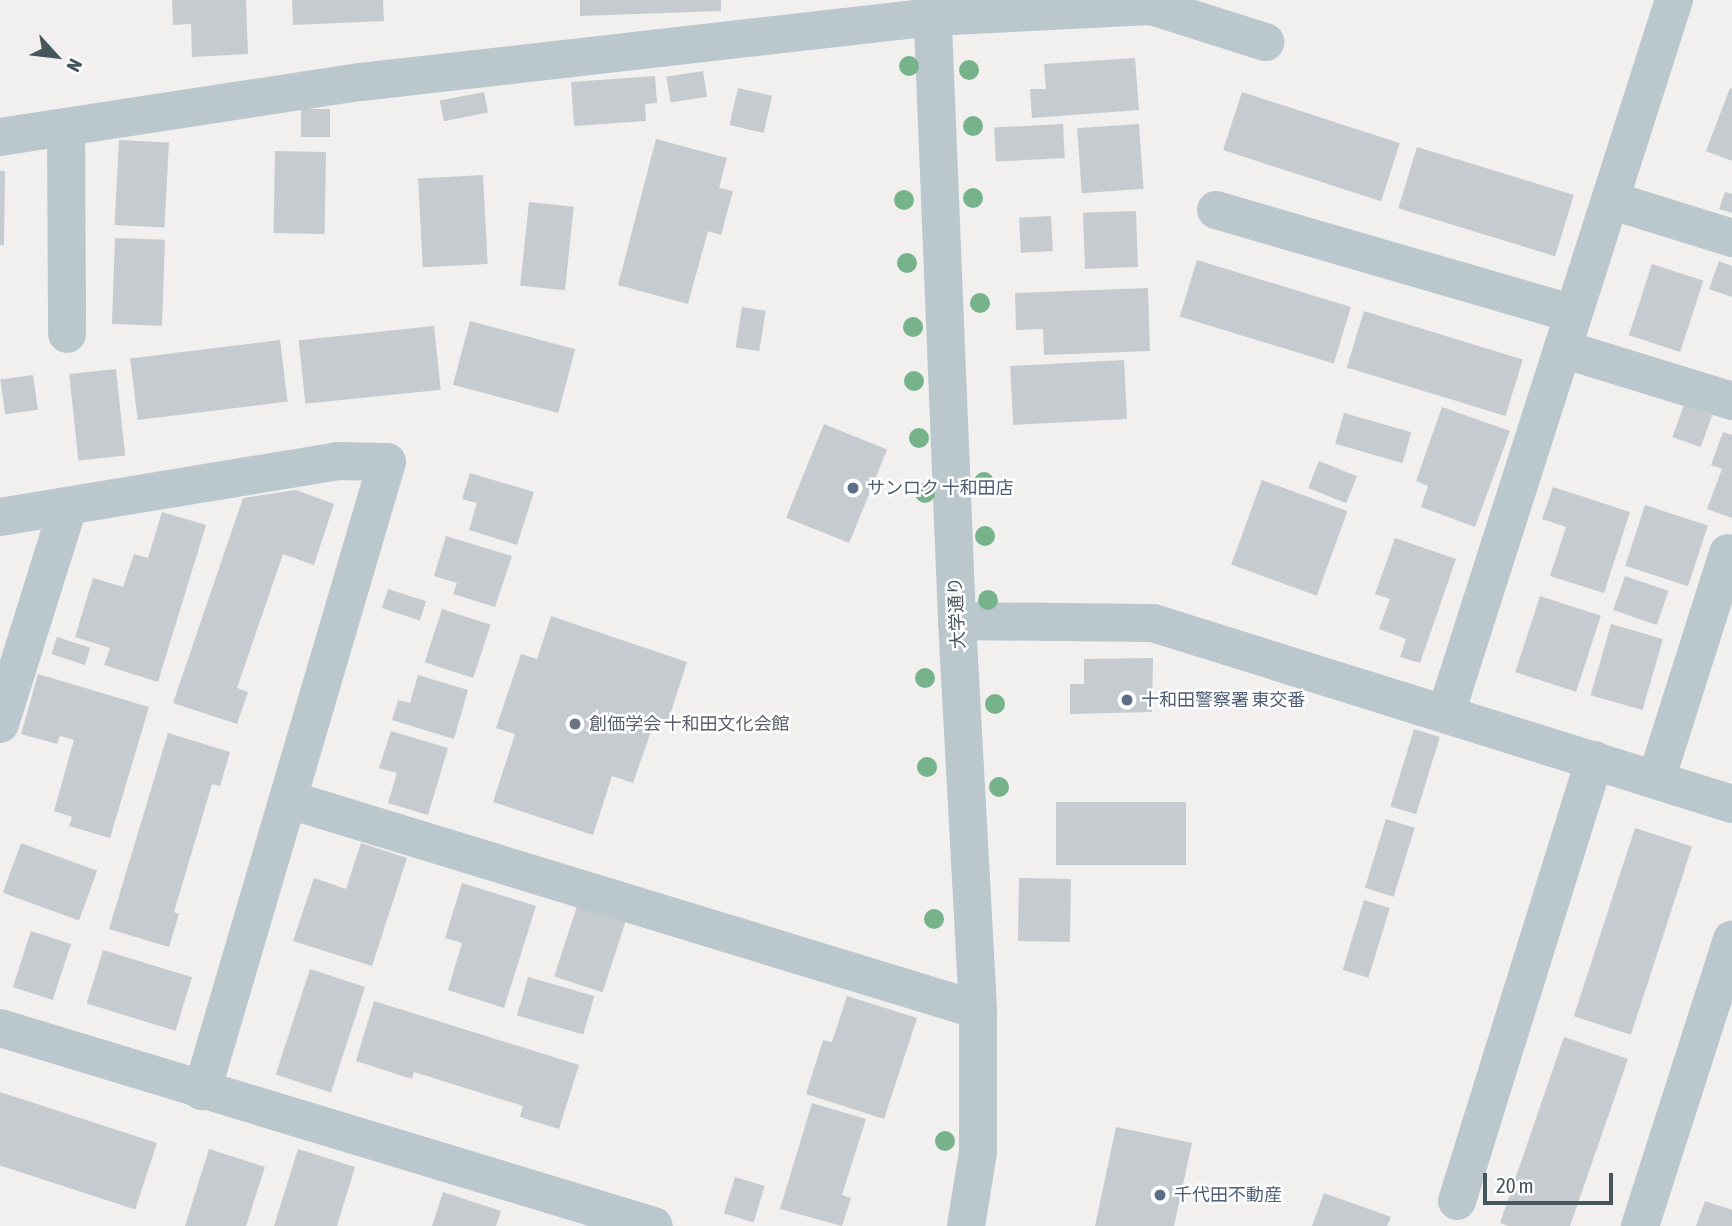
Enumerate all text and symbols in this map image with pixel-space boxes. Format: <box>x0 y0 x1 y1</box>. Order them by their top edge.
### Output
north arrow <box>21 21 91 91</box>
text: N <box>62 56 87 76</box>
place label: サンロク 十和田店 <box>867 477 1013 499</box>
marker: サンロク 十和田店 <box>845 480 861 496</box>
street label: 大学通り <box>944 576 970 650</box>
place label: 十和田警察署 東交番 <box>1141 689 1305 711</box>
marker: 十和田警察署 東交番 <box>1119 692 1135 708</box>
place label: 創価学会 十和田文化会館 <box>589 713 789 735</box>
marker: 創価学会 十和田文化会館 <box>567 716 583 732</box>
scale bar <box>1487 1160 1616 1204</box>
text: 20 m <box>1496 1173 1534 1197</box>
place label: 千代田不動産 <box>1174 1184 1282 1206</box>
marker: 千代田不動産 <box>1152 1187 1168 1203</box>

